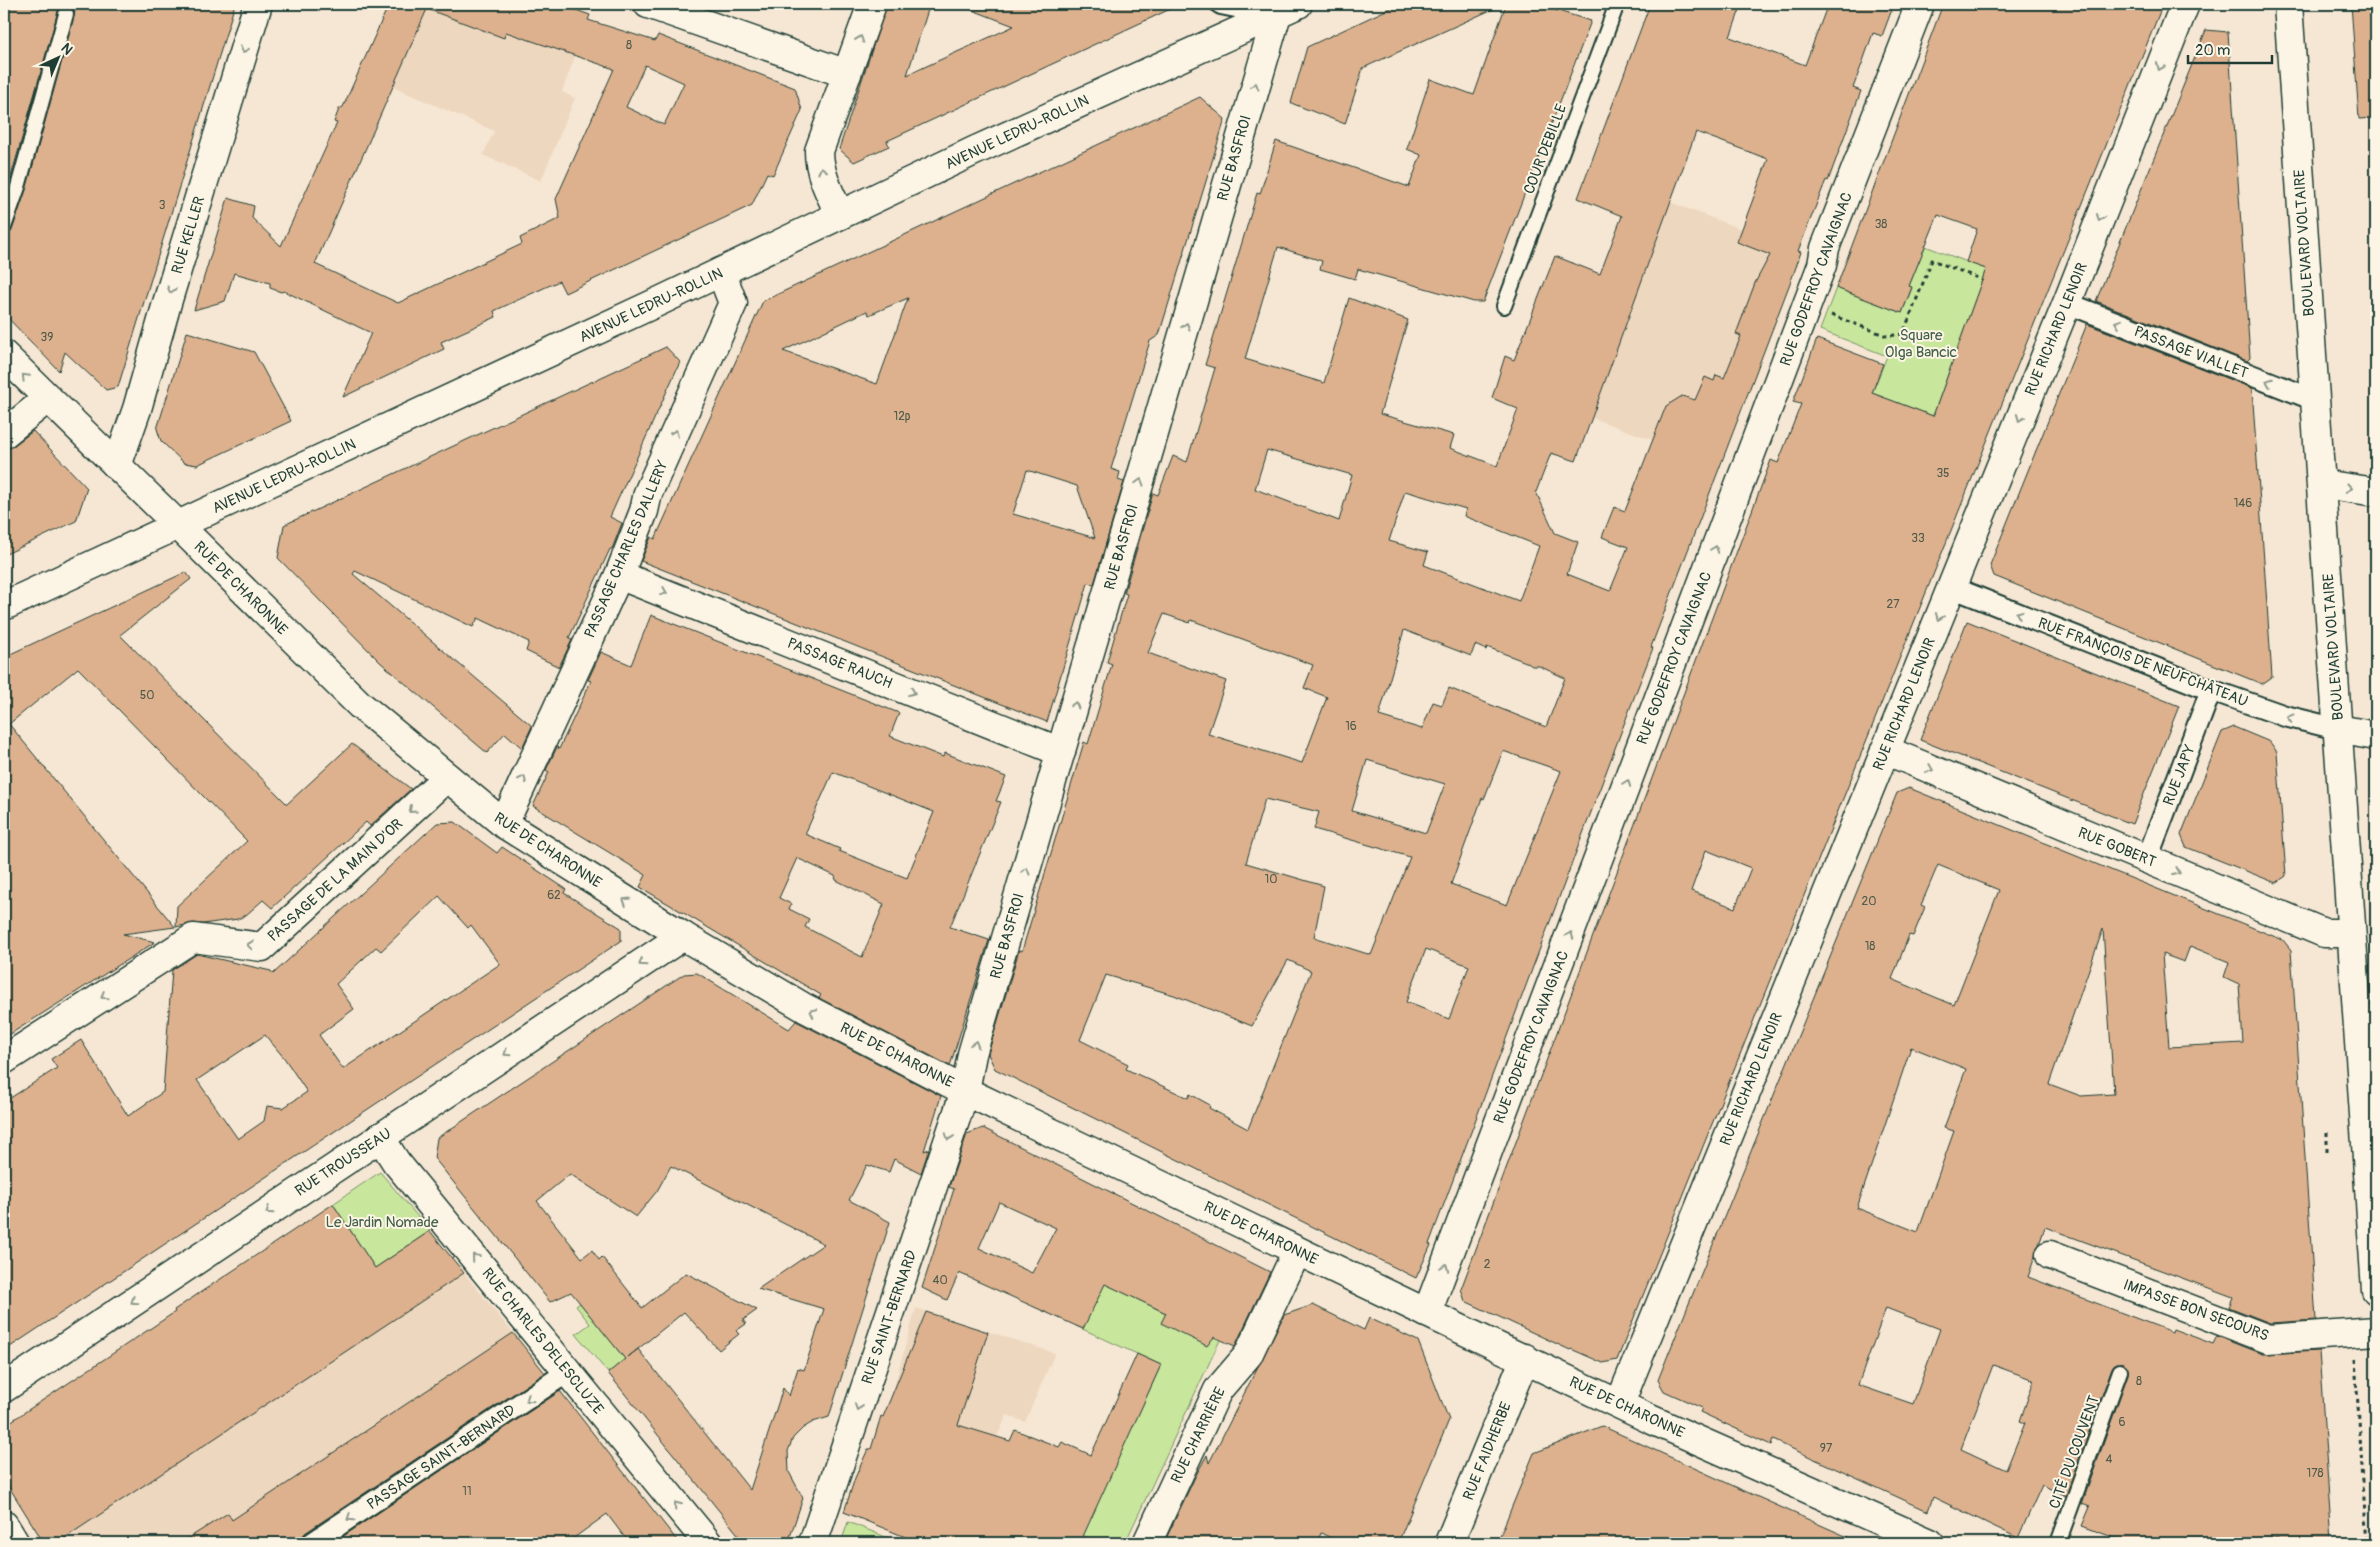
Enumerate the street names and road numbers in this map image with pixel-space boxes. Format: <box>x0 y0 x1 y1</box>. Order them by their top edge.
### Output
street label: AVENUE LEDRU-ROLLIN <box>942 91 1092 174</box>
street label: COUR DEBILLE <box>1520 101 1571 197</box>
street label: RUE BASFROI <box>1213 113 1256 203</box>
street label: BOULEVARD VOLTAIRE <box>2290 169 2319 317</box>
street label: RUE GODEFROY CAVAIGNAC <box>1776 190 1857 369</box>
street label: RUE KELLER <box>168 194 209 276</box>
street label: RUE RICHARD LENOIR <box>2021 260 2092 398</box>
street label: AVENUE LEDRU-ROLLIN <box>576 264 726 347</box>
street label: PASSAGE VIALLET <box>2131 322 2251 383</box>
street label: AVENUE LEDRU-ROLLIN <box>209 435 359 518</box>
street label: PASSAGE CHARLES DALLERY <box>580 457 673 641</box>
street label: RUE BASFROI <box>1100 502 1143 592</box>
street label: RUE DE CHARONNE <box>190 537 292 639</box>
street label: RUE GODEFROY CAVAIGNAC <box>1633 569 1716 747</box>
street label: BOULEVARD VOLTAIRE <box>2319 573 2348 721</box>
street label: RUE FRANÇOIS DE NEUFCHÂTEAU <box>2035 614 2251 711</box>
street label: PASSAGE RAUCH <box>784 634 895 693</box>
street label: RUE RICHARD LENOIR <box>1869 635 1940 773</box>
street label: RUE JAPY <box>2159 742 2200 808</box>
street label: RUE DE CHARONNE <box>490 808 605 893</box>
street label: PASSAGE DE LA MAIN D'OR <box>264 814 407 946</box>
street label: RUE GOBERT <box>2075 823 2159 872</box>
street label: RUE BASFROI <box>986 891 1029 981</box>
street label: RUE GODEFROY CAVAIGNAC <box>1490 948 1573 1126</box>
street label: RUE RICHARD LENOIR <box>1716 1010 1787 1148</box>
street label: RUE DE CHARONNE <box>837 1019 957 1092</box>
street label: RUE TROUSSEAU <box>292 1124 395 1201</box>
street label: RUE DE CHARONNE <box>1200 1198 1321 1269</box>
street label: RUE SAINT-BERNARD <box>858 1248 921 1387</box>
street label: RUE CHARLES DELESCLUZE <box>478 1264 608 1419</box>
street label: IMPASSE BON SECOURS <box>2120 1275 2271 1346</box>
street label: RUE DE CHARONNE <box>1566 1372 1688 1443</box>
street label: RUE CHARRIÈRE <box>1167 1384 1230 1486</box>
street label: CITÉ DU COUVENT <box>2045 1393 2104 1512</box>
street label: RUE FAIDHERBE <box>1459 1399 1516 1503</box>
street label: PASSAGE SAINT-BERNARD <box>363 1401 519 1514</box>

